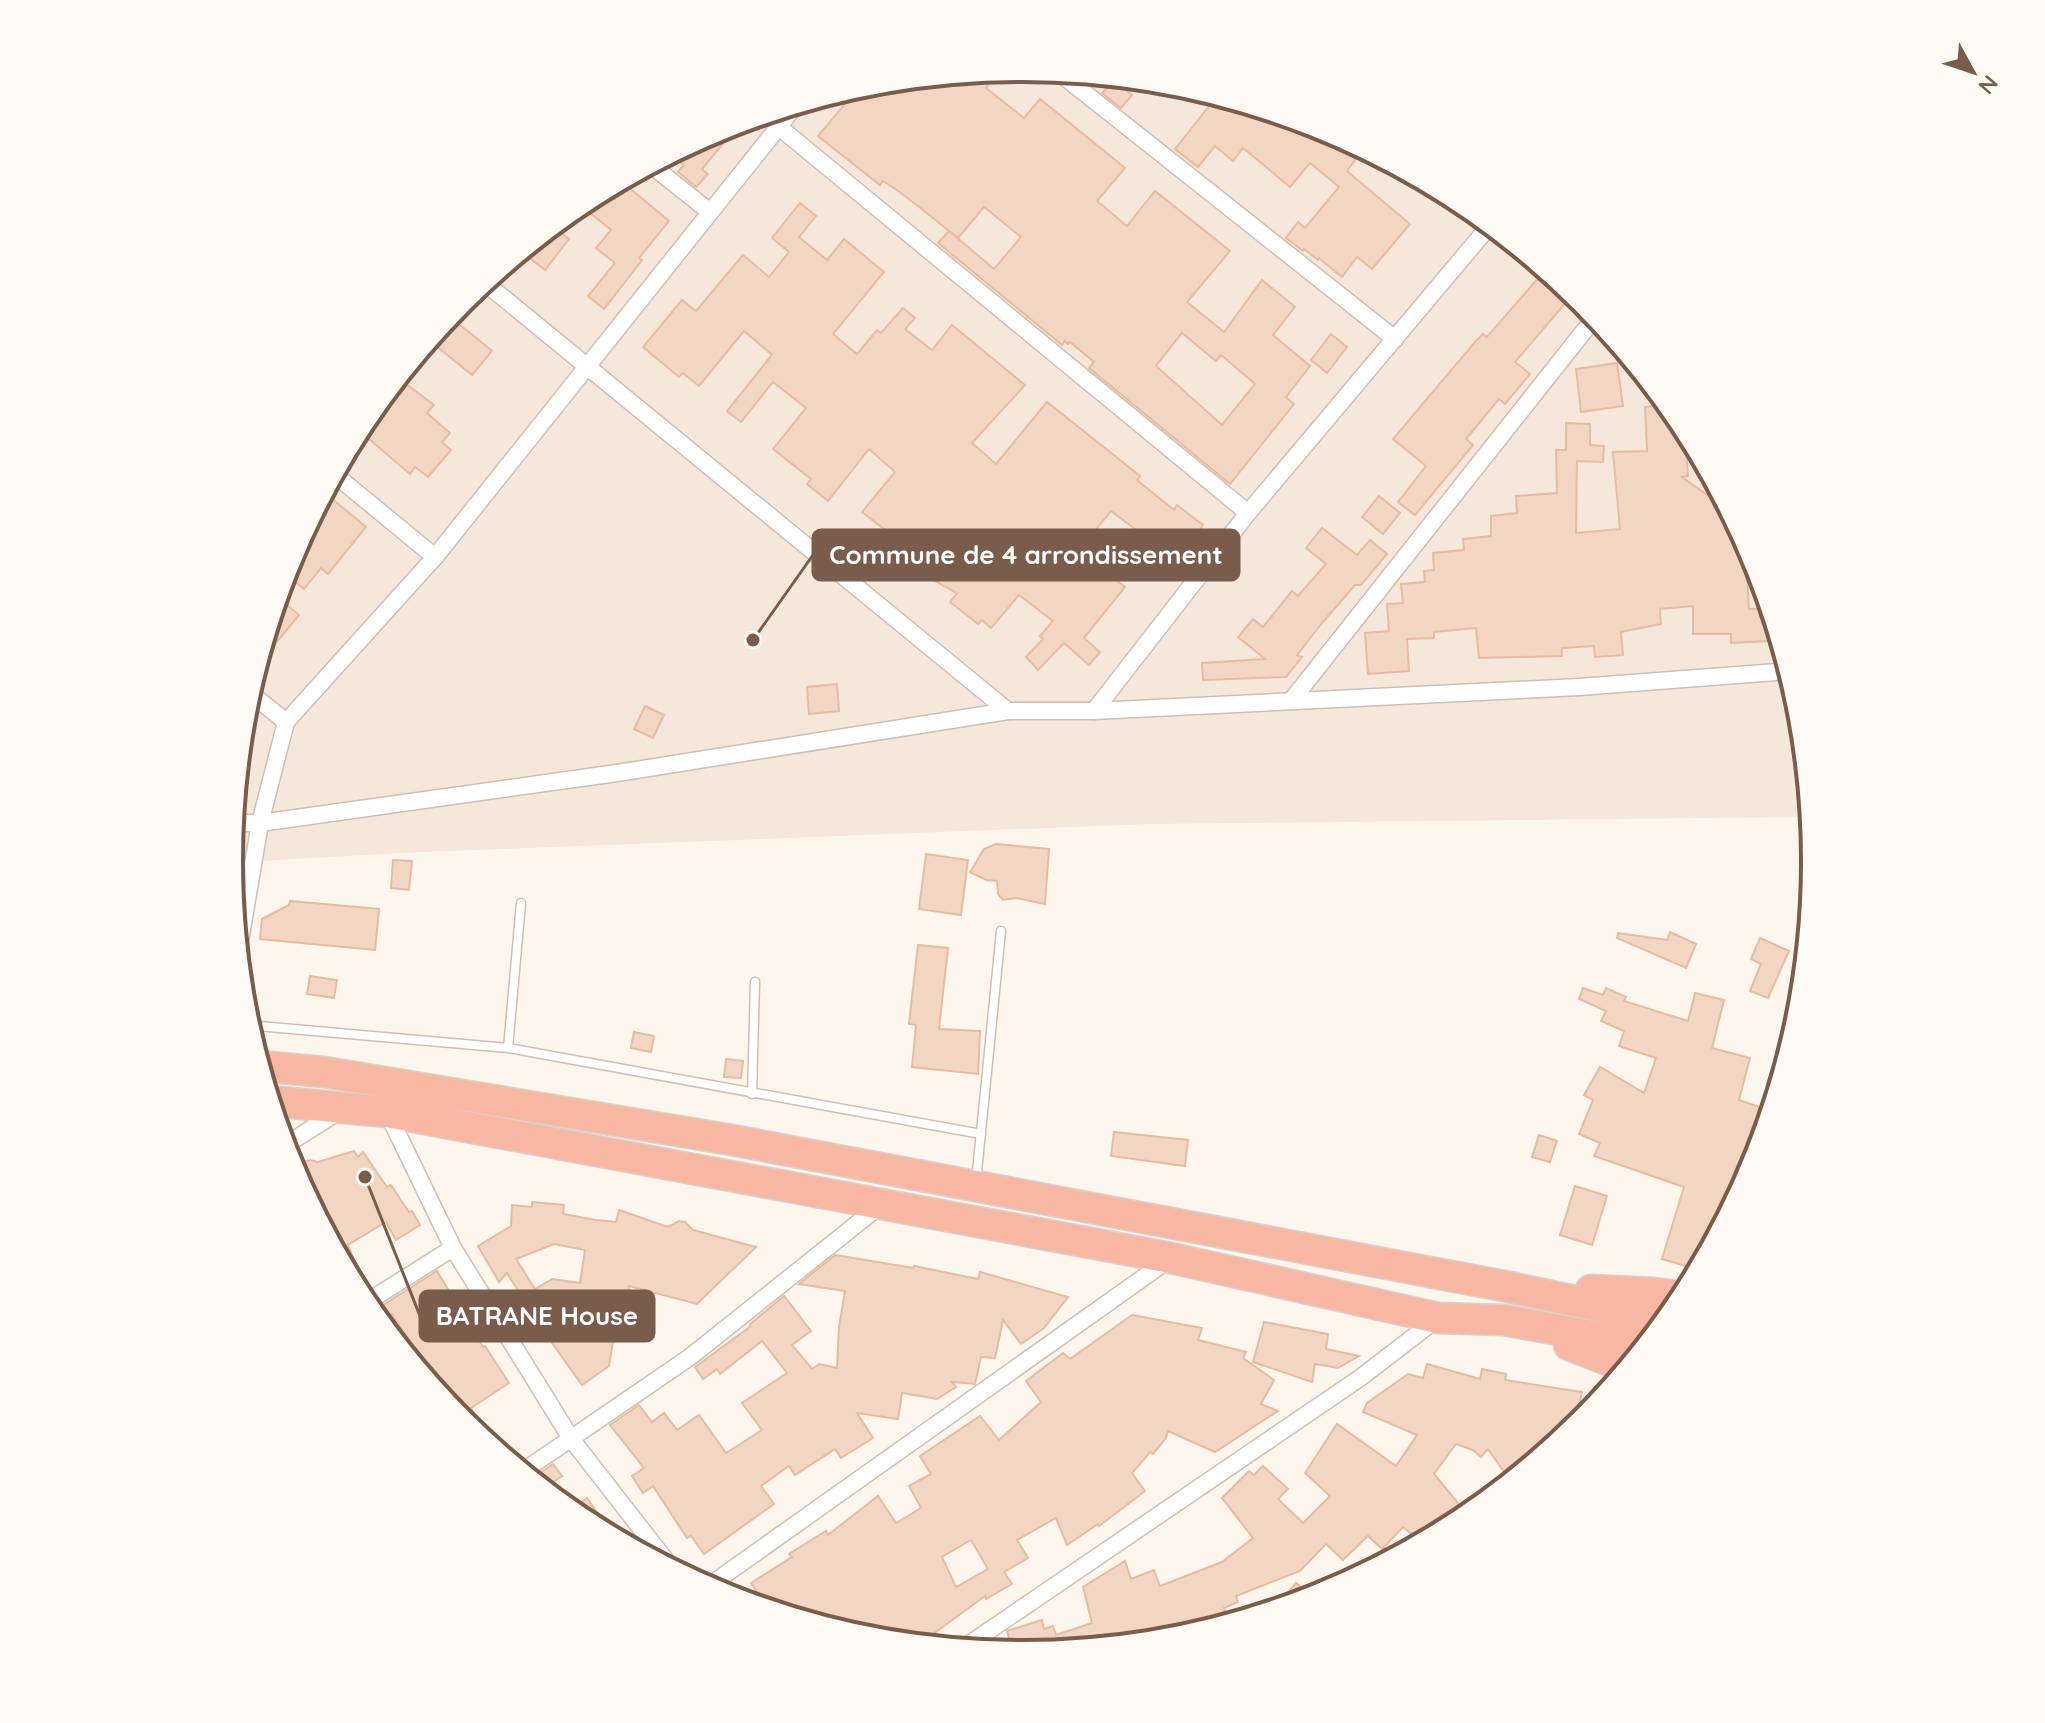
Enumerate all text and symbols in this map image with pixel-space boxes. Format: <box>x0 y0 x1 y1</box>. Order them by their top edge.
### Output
north arrow <box>1933 32 2013 112</box>
text: N <box>1972 70 2004 100</box>
callout: Commune de 4 arrondissement <box>813 530 1239 580</box>
text: Commune de 4 arrondissement <box>829 538 1223 571</box>
callout: BATRANE House <box>420 1291 654 1341</box>
text: BATRANE House <box>436 1299 638 1332</box>

